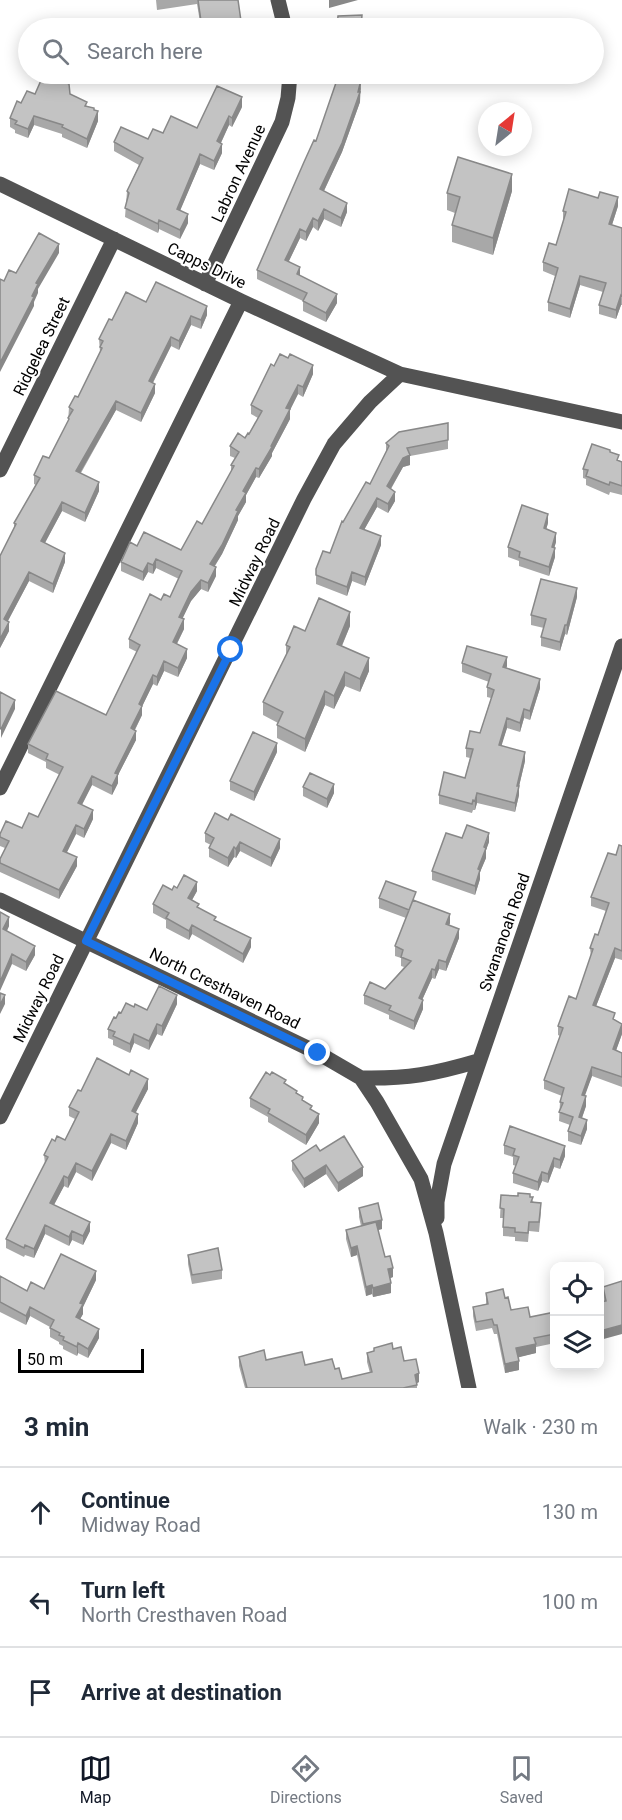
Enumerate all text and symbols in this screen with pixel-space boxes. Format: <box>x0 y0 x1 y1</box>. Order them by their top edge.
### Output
search box <box>18 18 604 84</box>
icon: search <box>39 35 72 68</box>
text: Search here <box>87 39 203 64</box>
north arrow <box>478 102 532 156</box>
street label: Labron Avenue <box>207 121 269 225</box>
street label: Capps Drive <box>164 238 249 293</box>
street label: Ridgelea Street <box>9 294 74 399</box>
street label: Midway Road <box>225 515 284 609</box>
route start <box>217 636 243 662</box>
street label: Swananoah Road <box>475 870 534 994</box>
street label: North Cresthaven Road <box>146 944 303 1033</box>
street label: Midway Road <box>9 951 68 1045</box>
route end <box>304 1039 330 1065</box>
map controls <box>550 1262 604 1370</box>
button: locate <box>550 1262 604 1316</box>
button: layers <box>550 1316 604 1370</box>
scale bar <box>18 1346 144 1374</box>
text: 50 m <box>27 1350 63 1369</box>
text: 3 min <box>24 1412 89 1442</box>
text: Walk · 230 m <box>483 1415 598 1439</box>
text: Continue <box>81 1488 170 1513</box>
icon: ahead <box>24 1496 57 1529</box>
text: 130 m <box>542 1500 598 1524</box>
text: Midway Road <box>81 1513 201 1537</box>
text: Turn left <box>81 1578 165 1603</box>
icon: left <box>24 1586 57 1619</box>
text: 100 m <box>542 1590 598 1614</box>
text: North Cresthaven Road <box>81 1603 287 1627</box>
icon: arrive <box>24 1676 57 1709</box>
text: Arrive at destination <box>81 1680 282 1705</box>
tab: Map <box>79 1752 112 1807</box>
tab: Directions <box>270 1752 342 1807</box>
tab: Saved <box>500 1752 543 1807</box>

